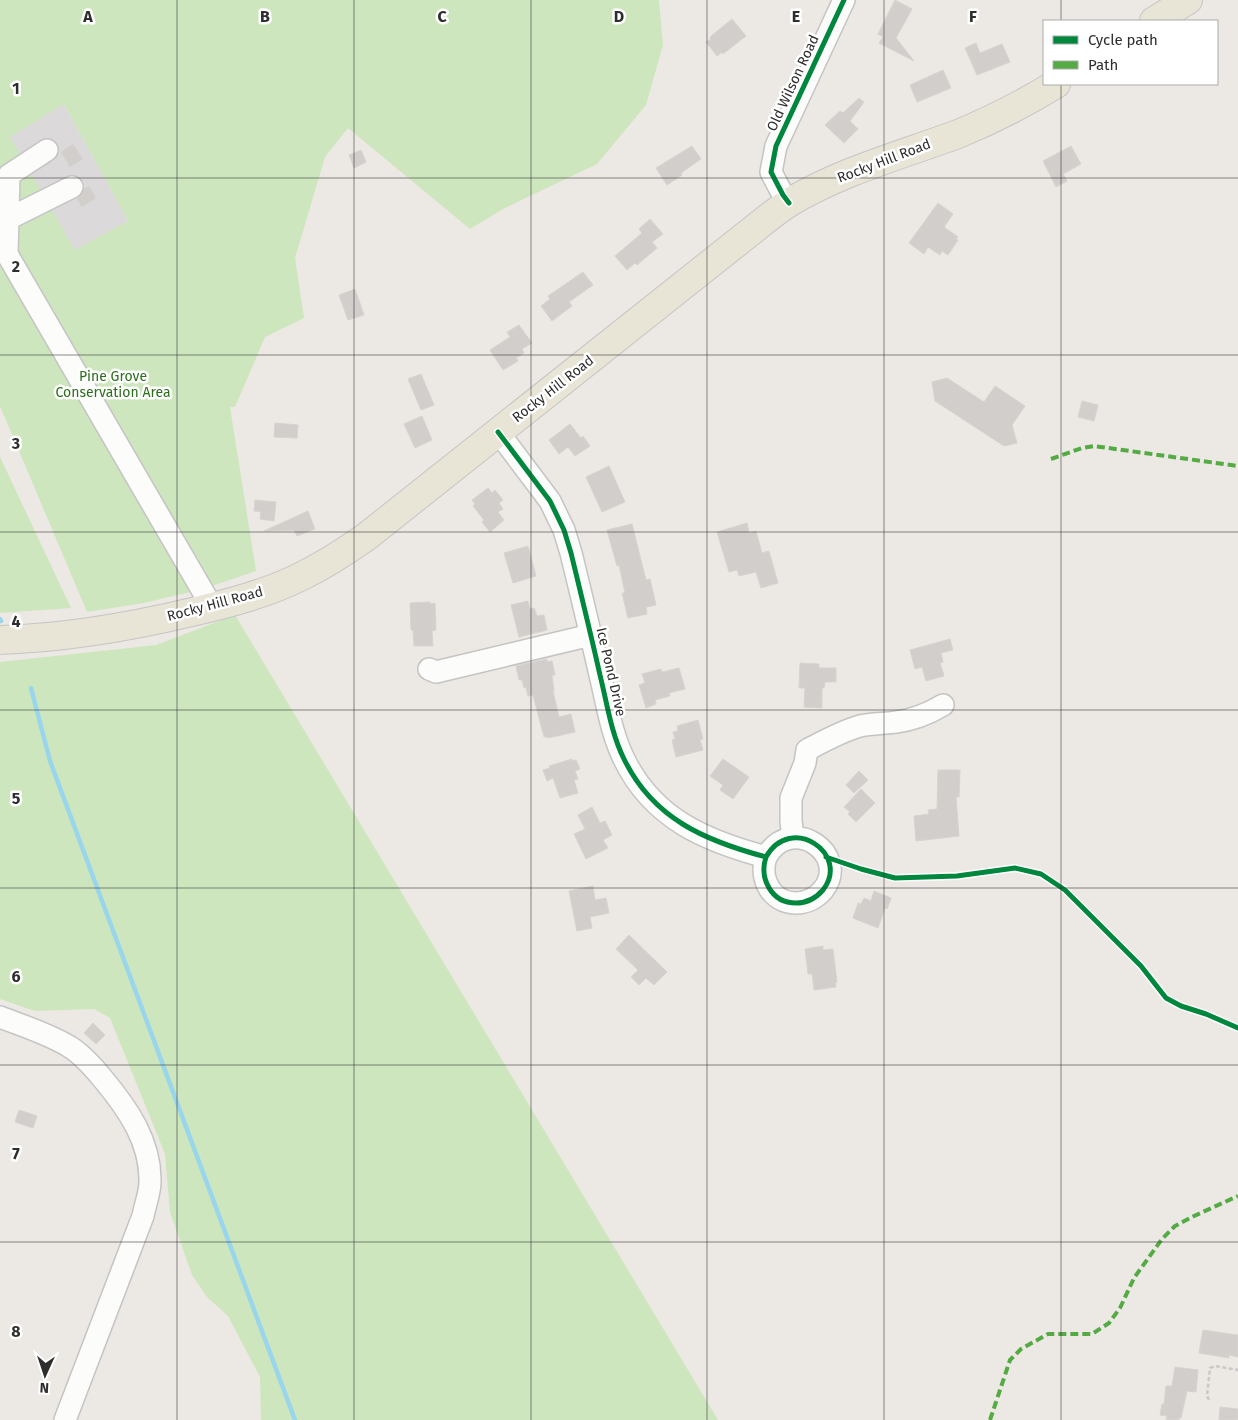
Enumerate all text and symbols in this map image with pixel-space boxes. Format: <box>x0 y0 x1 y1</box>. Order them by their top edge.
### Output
text: A <box>82 7 93 26</box>
text: B <box>260 7 270 26</box>
text: C <box>437 7 447 26</box>
text: D <box>614 7 624 26</box>
text: E <box>792 7 800 26</box>
text: F <box>969 7 977 26</box>
legend <box>1043 20 1218 85</box>
text: Cycle path <box>1088 31 1158 49</box>
street label: Old Wilson Road <box>763 32 823 134</box>
text: Path <box>1088 56 1118 74</box>
text: 1 <box>12 79 20 98</box>
street label: Rocky Hill Road <box>835 135 933 187</box>
text: 2 <box>12 257 20 276</box>
street label: Rocky Hill Road <box>509 352 597 426</box>
park label: Pine Grove Conservation Area <box>56 368 171 401</box>
text: 3 <box>11 434 20 453</box>
street label: Rocky Hill Road <box>165 583 265 625</box>
text: 4 <box>11 612 21 631</box>
street label: Ice Pond Drive <box>592 626 630 718</box>
text: 5 <box>12 789 21 808</box>
text: 6 <box>11 967 21 986</box>
text: 7 <box>12 1144 20 1163</box>
text: 8 <box>11 1322 21 1341</box>
north arrow <box>20 1350 70 1400</box>
text: N <box>39 1379 49 1396</box>

